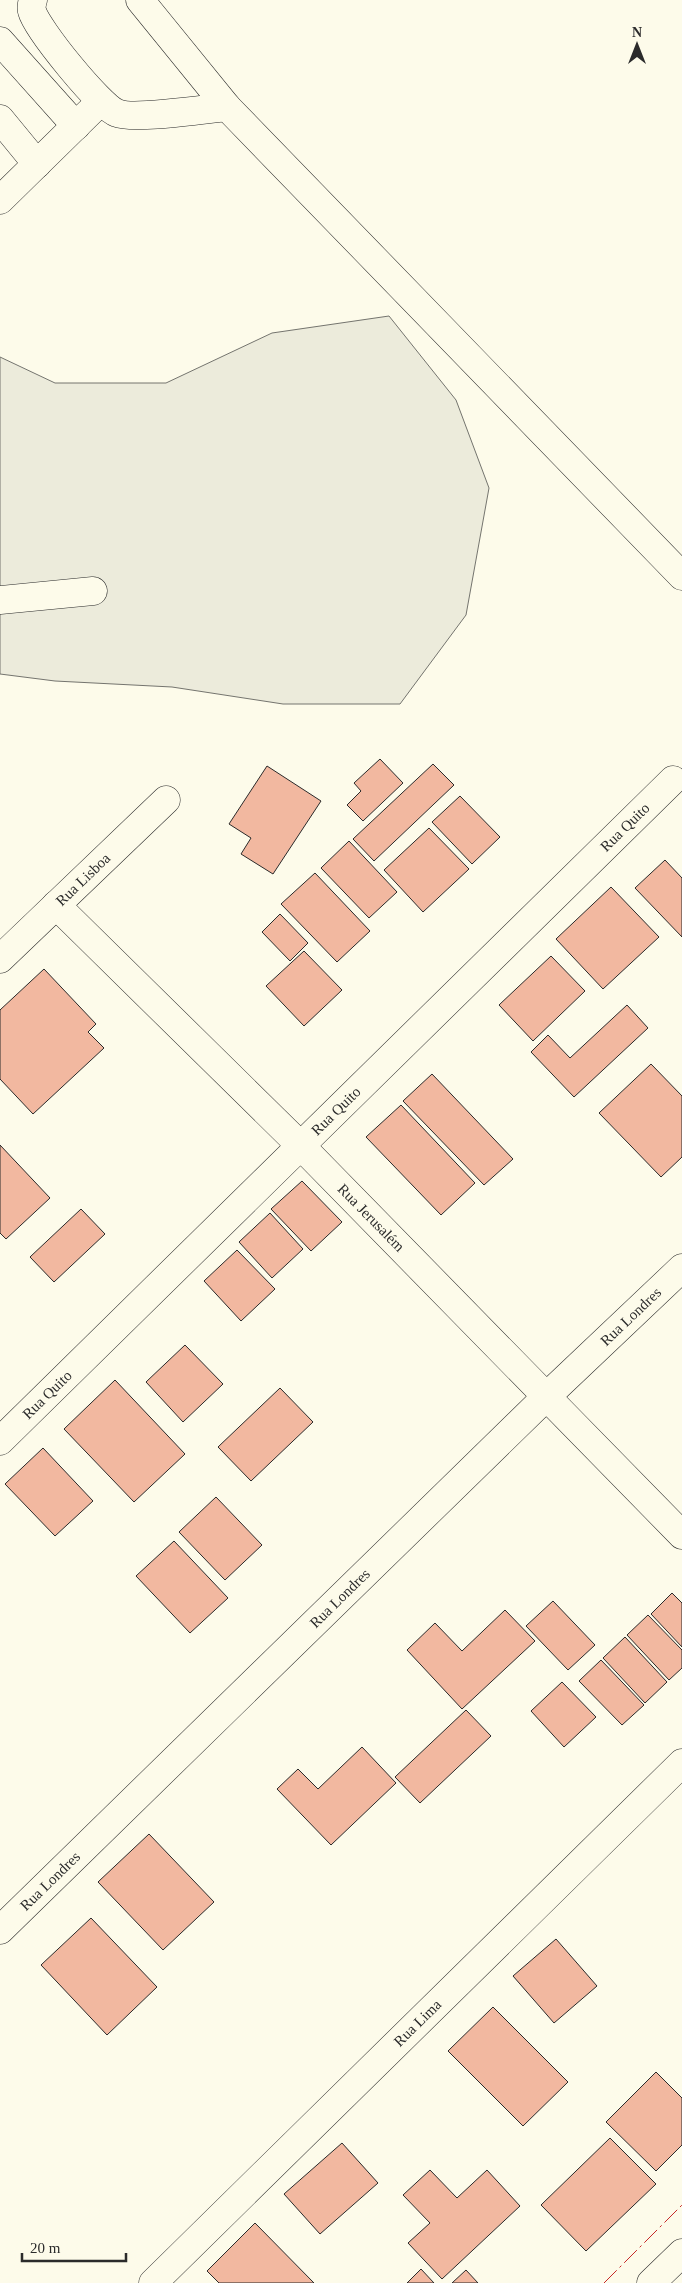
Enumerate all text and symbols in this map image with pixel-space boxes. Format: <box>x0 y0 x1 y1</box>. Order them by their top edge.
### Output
north arrow <box>612 20 662 70</box>
text: N <box>632 25 642 40</box>
street label: Rua Quito <box>597 800 653 855</box>
street label: Rua Lisboa <box>53 850 114 909</box>
street label: Rua Quito <box>308 1083 364 1138</box>
street label: Rua Jerusalém <box>335 1181 408 1255</box>
street label: Rua Londres <box>597 1284 664 1349</box>
street label: Rua Quito <box>19 1367 75 1422</box>
street label: Rua Londres <box>307 1565 373 1631</box>
street label: Rua Londres <box>17 1848 83 1914</box>
street label: Rua Lima <box>391 1996 445 2050</box>
scale bar <box>22 2230 126 2262</box>
text: 20 m <box>30 2240 61 2256</box>

